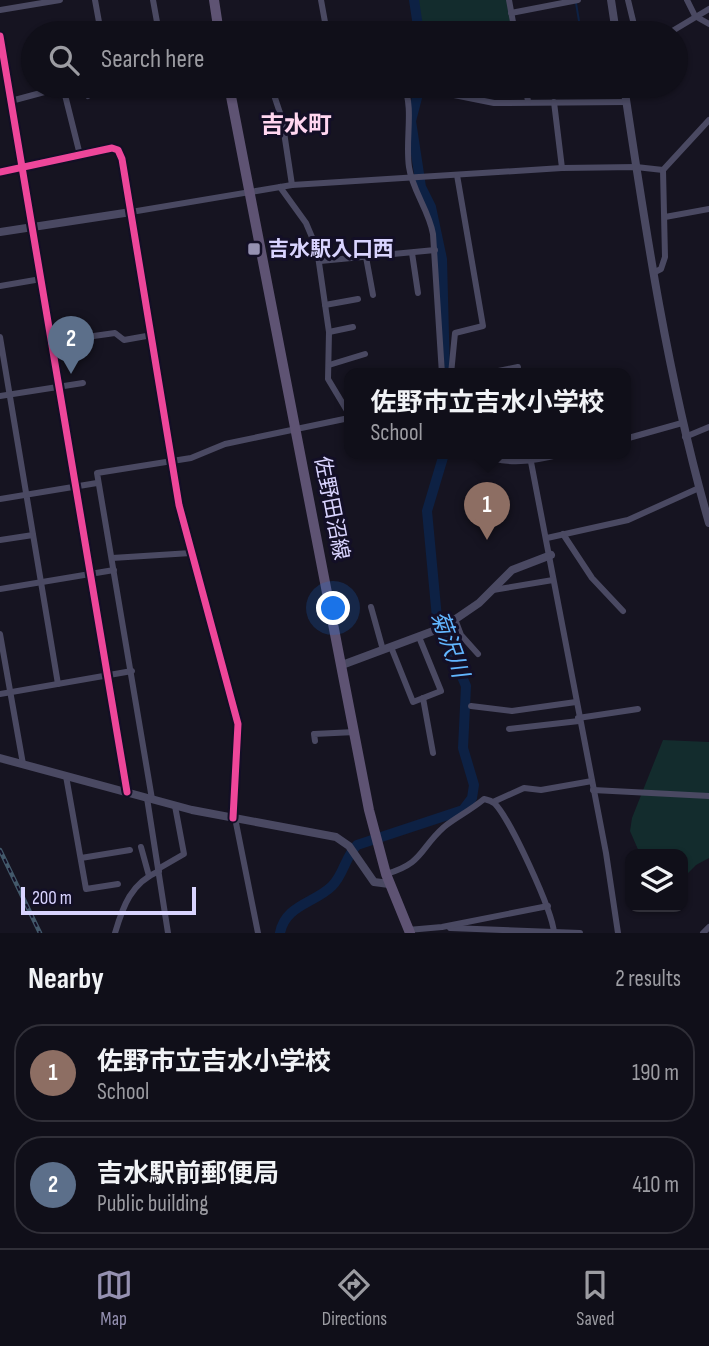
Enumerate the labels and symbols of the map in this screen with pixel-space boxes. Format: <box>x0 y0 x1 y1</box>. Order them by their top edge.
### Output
district label: 吉水町 <box>260 111 332 140</box>
place label: 吉水駅入口西 <box>268 237 394 262</box>
marker: 吉水駅入口西 <box>246 241 262 257</box>
pin: 2 <box>48 316 94 374</box>
street label: 佐野田沼線 <box>309 454 354 562</box>
pin: 1 <box>464 482 510 540</box>
your location <box>316 591 350 625</box>
water label: 菊沢川 <box>424 607 475 684</box>
scale bar <box>21 884 196 916</box>

